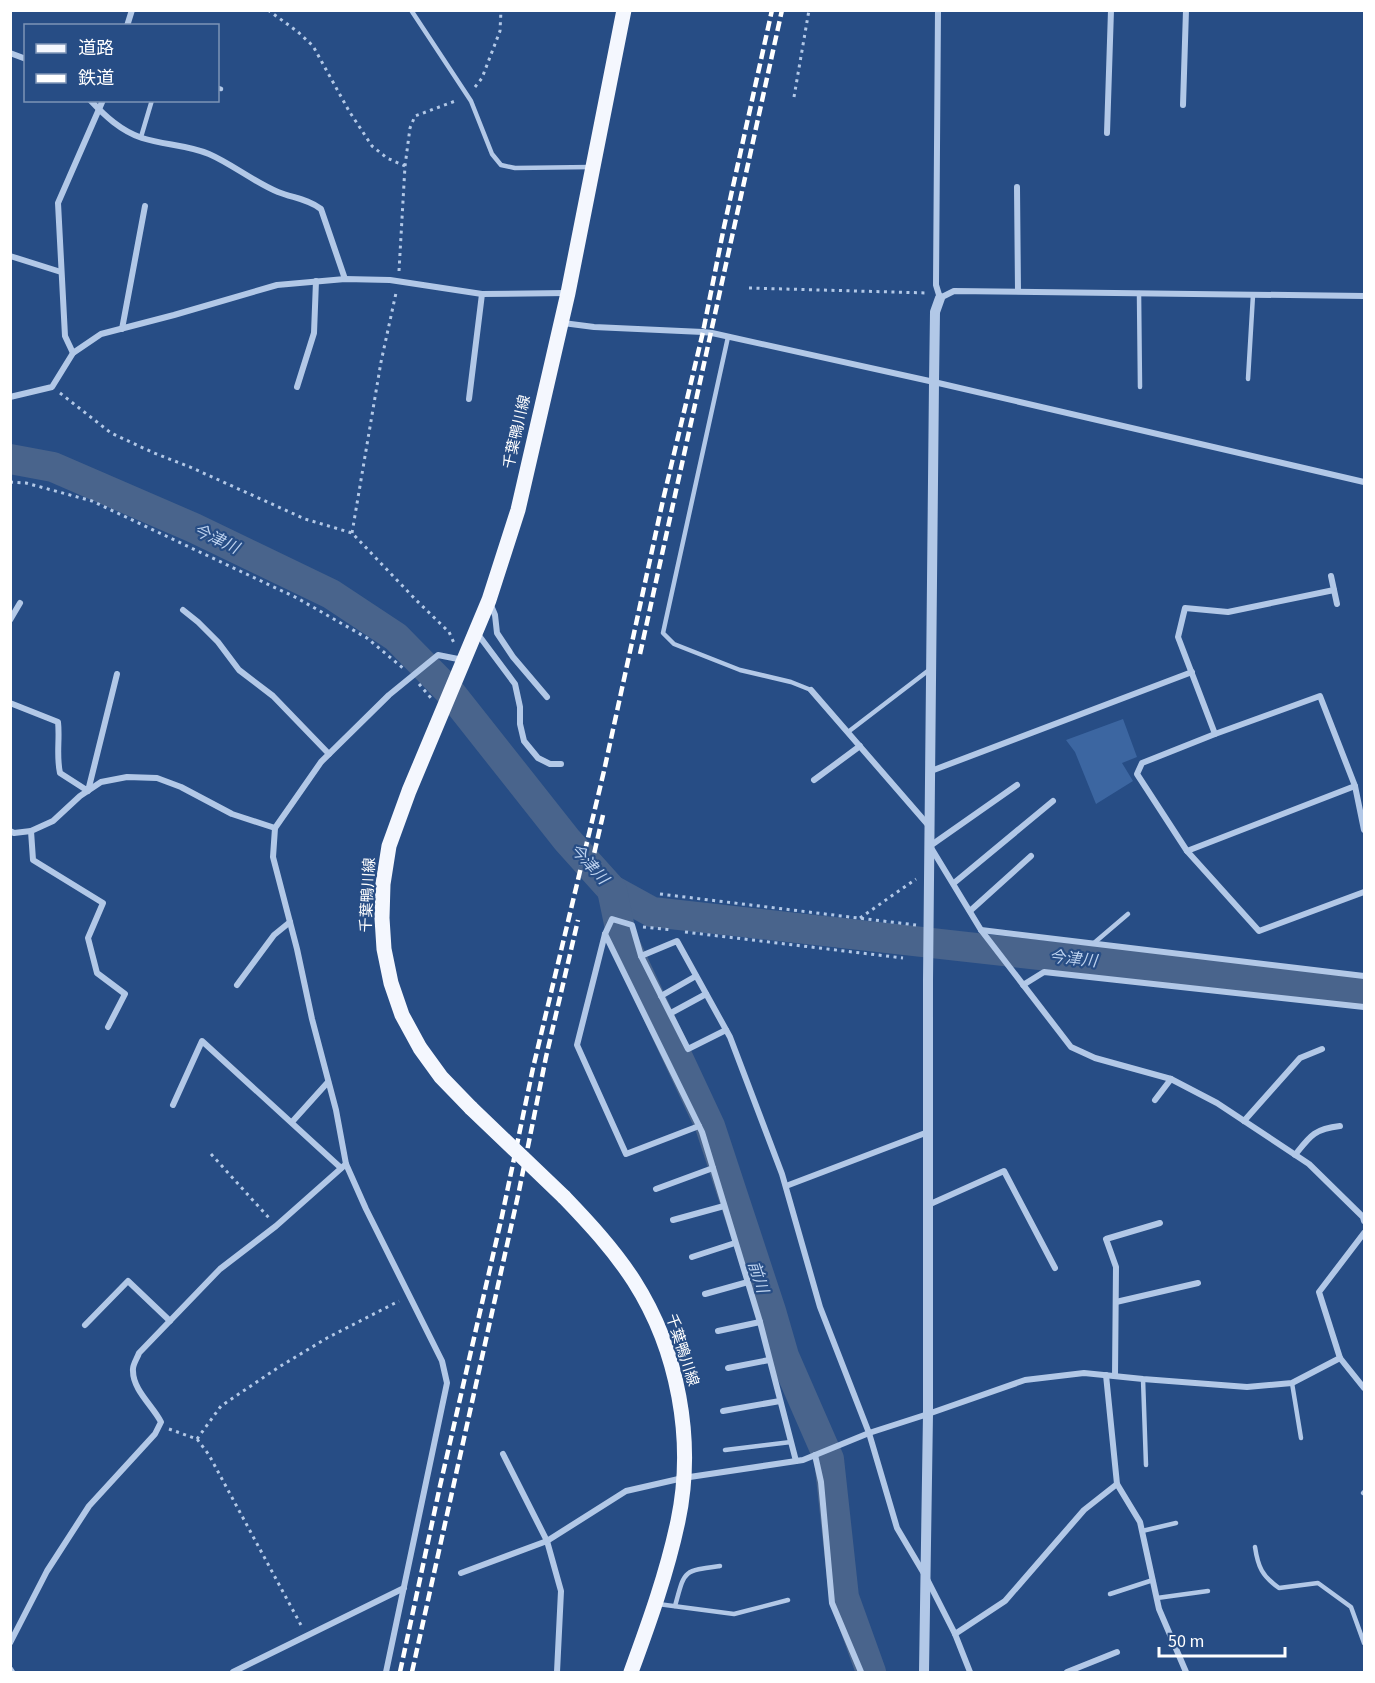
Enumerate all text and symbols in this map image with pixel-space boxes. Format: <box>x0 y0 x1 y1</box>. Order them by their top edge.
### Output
legend <box>24 24 219 102</box>
text: 道路 <box>78 36 114 61</box>
text: 鉄道 <box>78 66 114 91</box>
street label: 千葉鴨川線 <box>498 393 536 471</box>
water label: 今津川 <box>190 519 244 560</box>
water label: 今津川 <box>565 839 615 891</box>
street label: 千葉鴨川線 <box>356 857 380 933</box>
water label: 今津川 <box>1048 946 1100 973</box>
water label: 前川 <box>743 1258 774 1298</box>
street label: 千葉鴨川線 <box>660 1311 704 1389</box>
scale bar <box>1159 1620 1285 1658</box>
text: 50 m <box>1168 1629 1204 1654</box>

